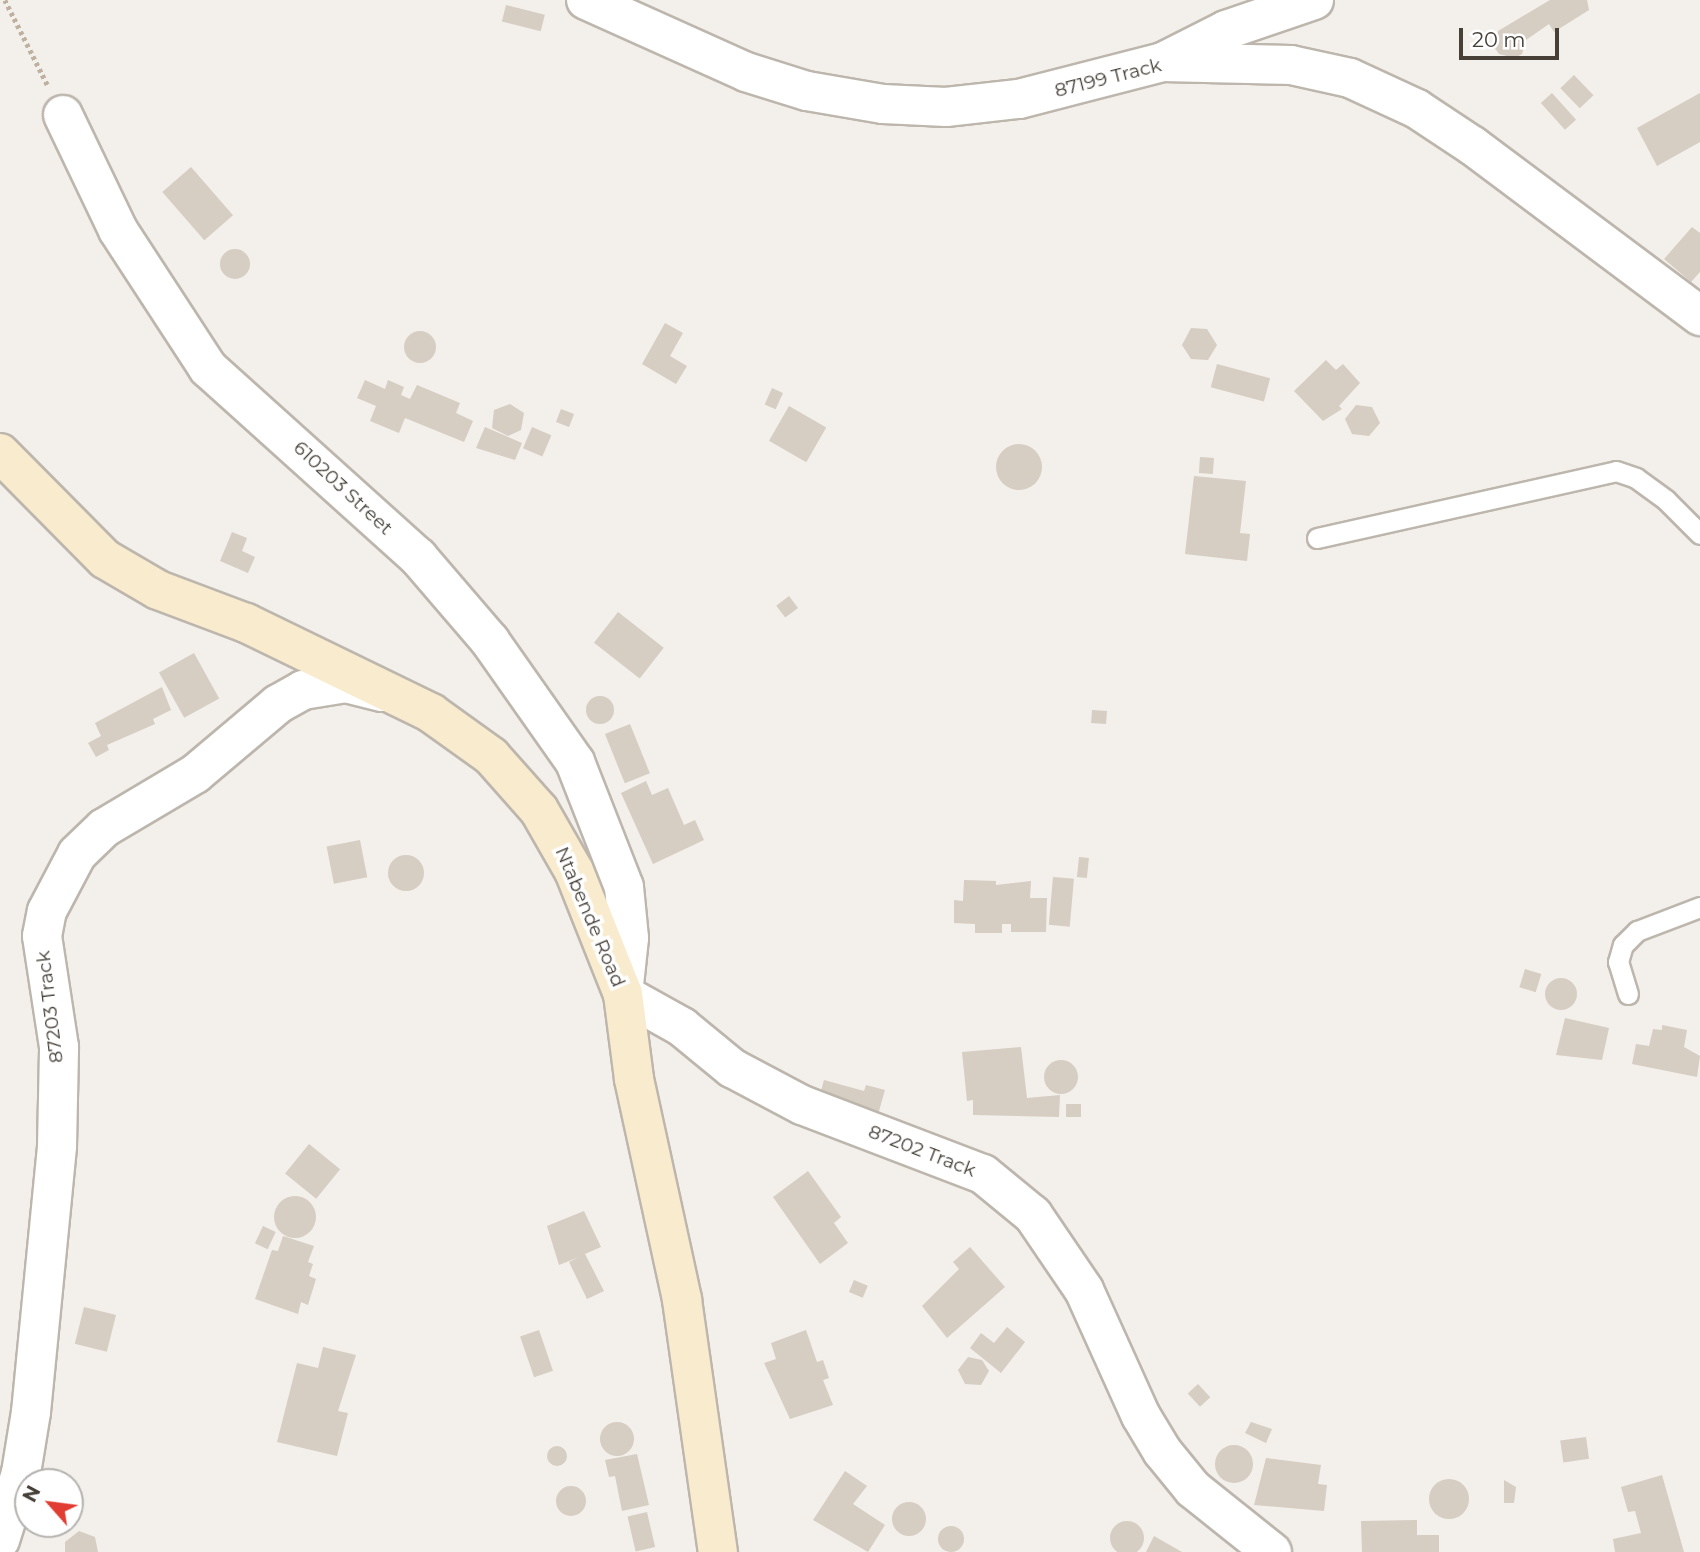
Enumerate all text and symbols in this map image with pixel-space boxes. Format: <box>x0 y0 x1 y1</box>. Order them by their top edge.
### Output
scale bar <box>1462 14 1562 58</box>
text: 20 m <box>1472 27 1526 52</box>
street label: 87199 Track <box>1052 54 1164 102</box>
street label: 610203 Street <box>289 436 397 540</box>
street label: Ntabende Road <box>550 843 630 991</box>
street label: 87203 Track <box>32 950 68 1064</box>
street label: 87202 Track <box>865 1120 979 1182</box>
north arrow <box>14 1468 84 1538</box>
text: N <box>18 1482 46 1506</box>

